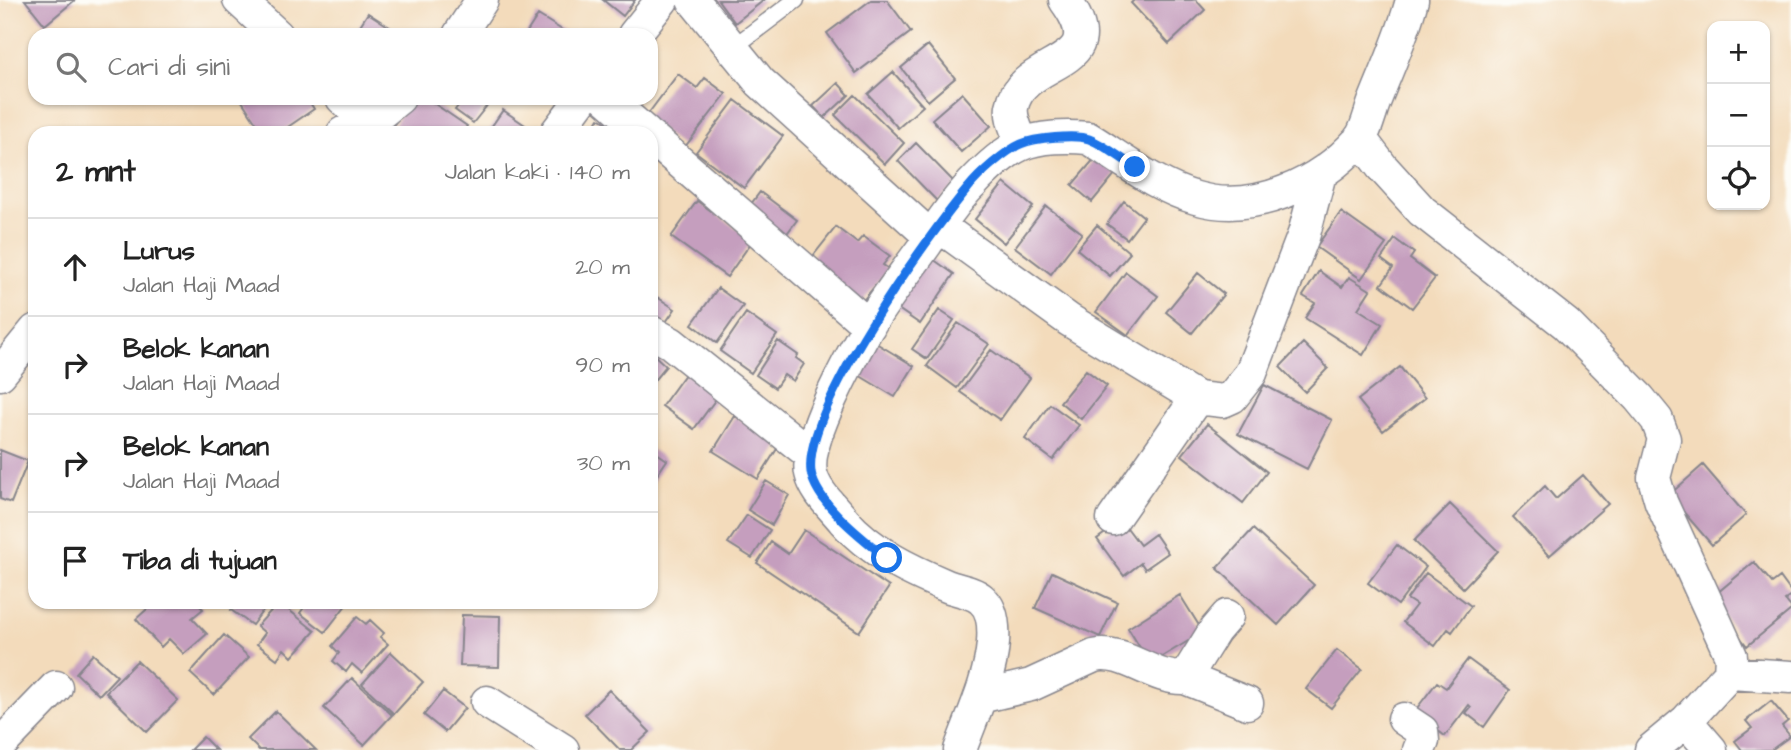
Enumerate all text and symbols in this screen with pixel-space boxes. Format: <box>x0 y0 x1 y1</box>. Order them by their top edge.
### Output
map controls <box>1707 21 1770 210</box>
button: + <box>1707 21 1770 84</box>
search box <box>28 28 658 105</box>
icon: search <box>52 48 90 86</box>
text: Cari di sini <box>108 49 230 85</box>
button: − <box>1707 84 1770 147</box>
button: locate <box>1707 147 1770 210</box>
text: 2 mnt <box>56 151 136 193</box>
route end <box>1119 151 1150 182</box>
text: Jalan kaki · 140 m <box>445 156 630 188</box>
text: Lurus <box>123 233 195 269</box>
icon: ahead <box>56 248 94 286</box>
text: 20 m <box>575 251 630 283</box>
text: Jalan Haji Maad <box>123 269 280 301</box>
text: Belok kanan <box>123 331 269 367</box>
icon: right <box>56 346 94 384</box>
text: 90 m <box>575 349 630 381</box>
text: Jalan Haji Maad <box>123 367 280 399</box>
text: Belok kanan <box>123 429 269 465</box>
icon: right <box>56 444 94 482</box>
text: 30 m <box>577 447 630 479</box>
text: Jalan Haji Maad <box>123 465 280 497</box>
icon: arrive <box>56 542 94 580</box>
route start <box>871 542 902 573</box>
text: Tiba di tujuan <box>123 543 277 579</box>

